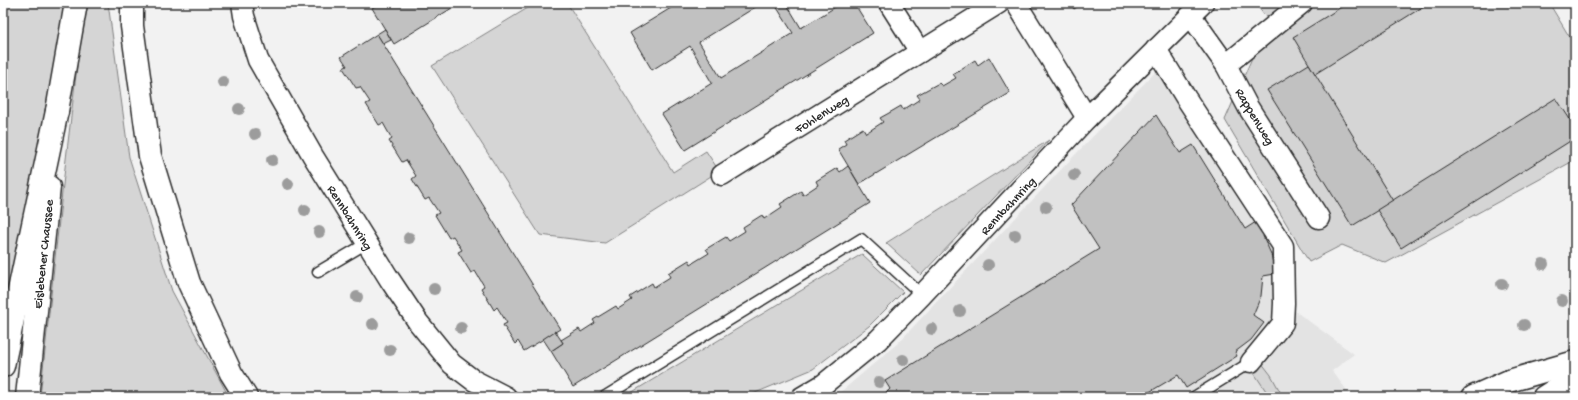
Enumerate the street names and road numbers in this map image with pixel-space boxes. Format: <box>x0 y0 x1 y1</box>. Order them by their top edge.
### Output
street label: Rappenweg <box>1231 86 1277 149</box>
street label: Fohlenweg <box>792 93 852 138</box>
street label: Rennbahnring <box>978 174 1040 239</box>
street label: Rennbahnring <box>323 183 375 254</box>
street label: Eislebener Chaussee <box>31 199 58 310</box>

